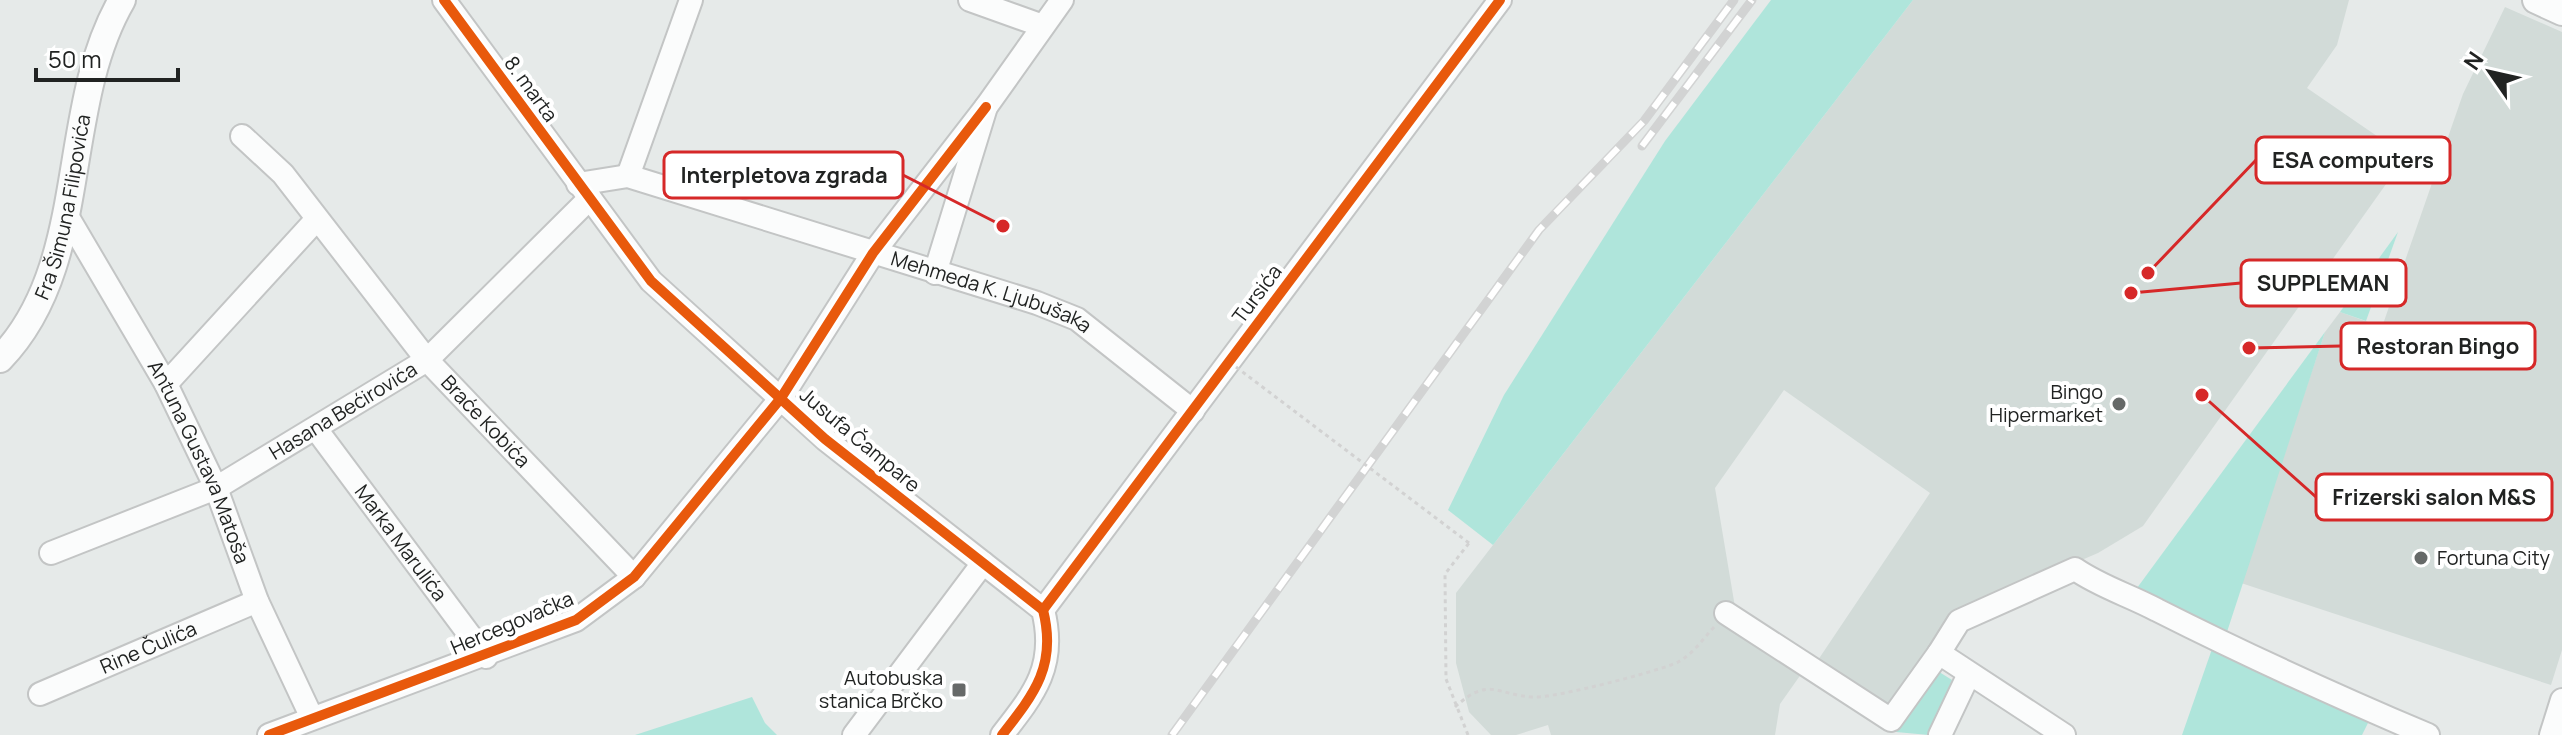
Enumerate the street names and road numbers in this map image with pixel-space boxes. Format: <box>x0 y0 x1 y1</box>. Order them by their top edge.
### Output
street label: 8. marta <box>498 50 564 127</box>
street label: Fra Šimuna Filipovića <box>28 112 96 304</box>
street label: Mehmeda K. Ljubušaka <box>888 245 1098 339</box>
street label: Tursića <box>1226 259 1288 329</box>
street label: Antuna Gustava Matoša <box>142 355 256 567</box>
street label: Hasana Bećirovića <box>264 355 422 466</box>
street label: Braće Kobića <box>435 369 537 473</box>
street label: Jusufa Čampare <box>794 381 926 498</box>
street label: Marka Marulića <box>349 479 454 606</box>
street label: Hercegovačka <box>446 585 577 661</box>
street label: Rine Čulića <box>96 614 201 680</box>

